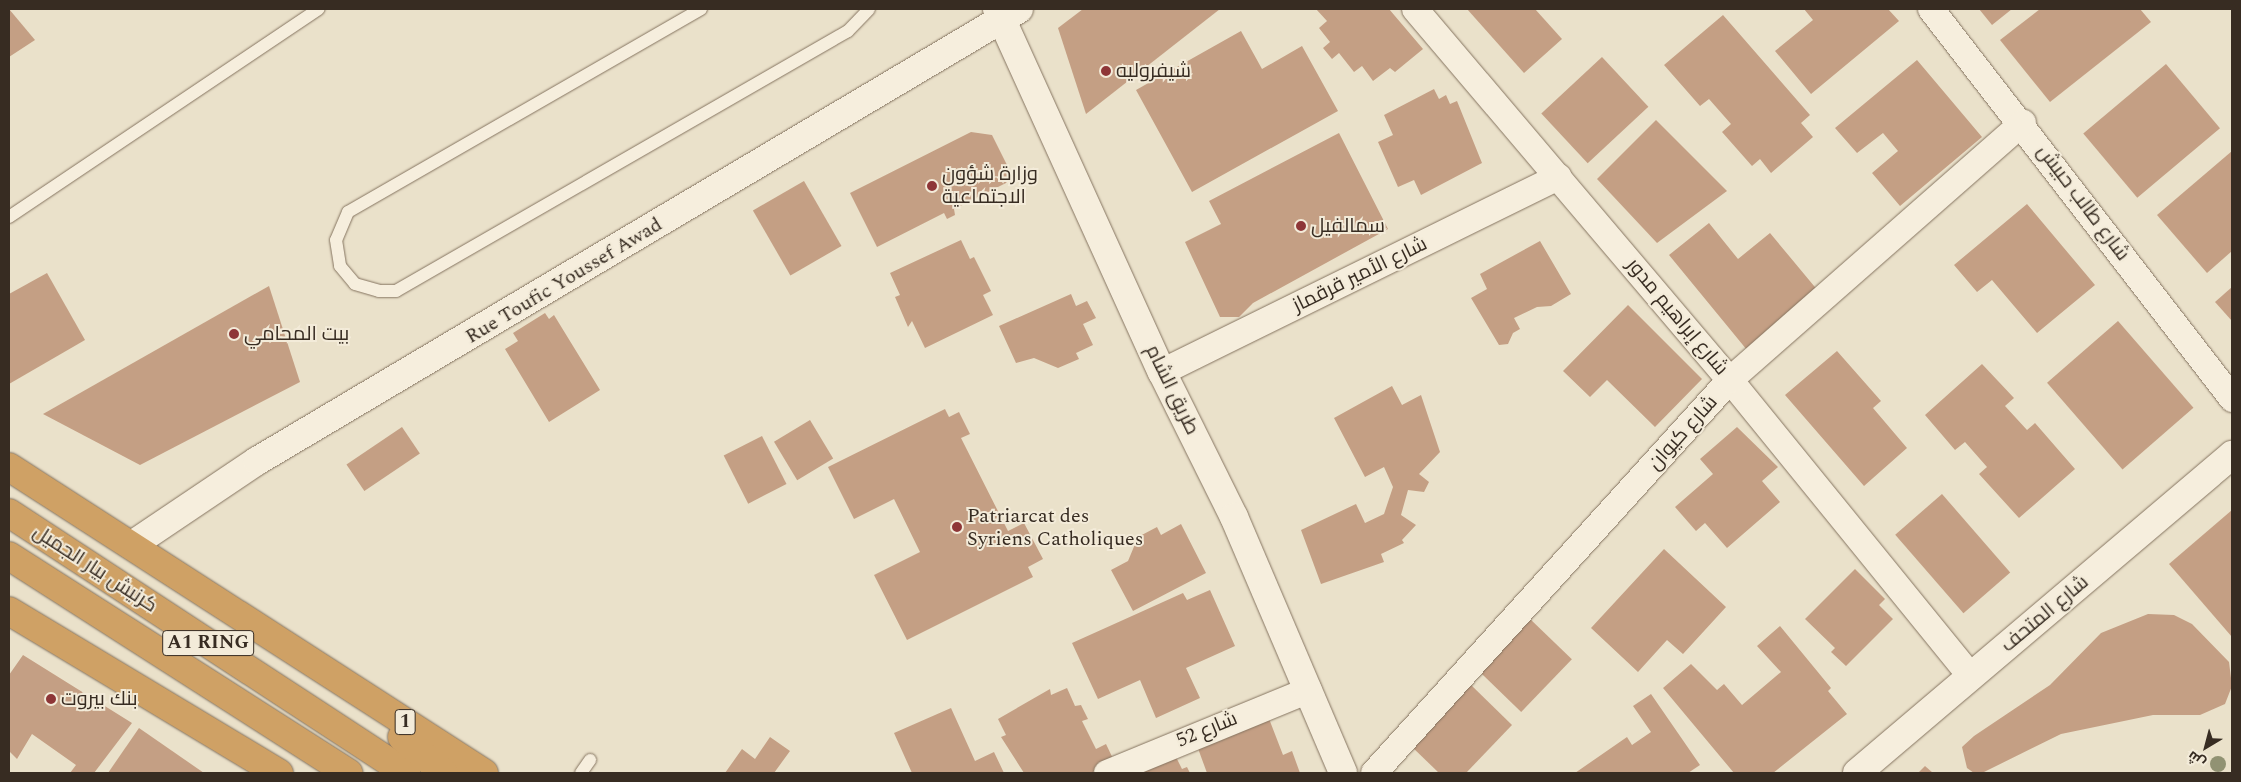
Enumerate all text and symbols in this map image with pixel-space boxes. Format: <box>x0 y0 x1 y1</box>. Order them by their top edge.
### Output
place label: شيفروليه <box>1116 59 1191 83</box>
marker: شيفروليه <box>1100 65 1112 77</box>
street label: شارع طالب حبيش <box>2032 140 2134 266</box>
place label: وزارة شؤون الاجتماعية <box>942 163 1038 210</box>
marker: وزارة شؤون الاجتماعية <box>926 180 938 192</box>
street label: Rue Toufic Youssef Awad <box>461 213 667 349</box>
place label: سمالفيل <box>1311 214 1385 238</box>
marker: سمالفيل <box>1295 220 1307 232</box>
street label: شارع الأمير قرقماز <box>1289 232 1431 318</box>
street label: شارع إبراهيم مدور <box>1621 254 1733 380</box>
place label: بيت المحامي <box>244 322 349 346</box>
marker: بيت المحامي <box>228 328 240 340</box>
street label: طريق الشام <box>1140 341 1204 439</box>
street label: شارع كيوان <box>1643 391 1723 475</box>
place label: Patriarcat des Syriens Catholiques <box>967 504 1143 551</box>
street label: كرنيش بيار الجميل <box>28 520 162 618</box>
marker: Patriarcat des Syriens Catholiques <box>951 521 963 533</box>
street label: شارع المتحف <box>1996 570 2094 658</box>
road number: A1 RING <box>162 626 254 660</box>
place label: بنك بيروت <box>61 687 137 711</box>
marker: بنك بيروت <box>45 693 57 705</box>
road number: 1 <box>394 706 416 739</box>
street label: شارع 52 <box>1173 707 1241 753</box>
north arrow <box>2181 722 2231 772</box>
text: ش <box>2183 746 2210 773</box>

